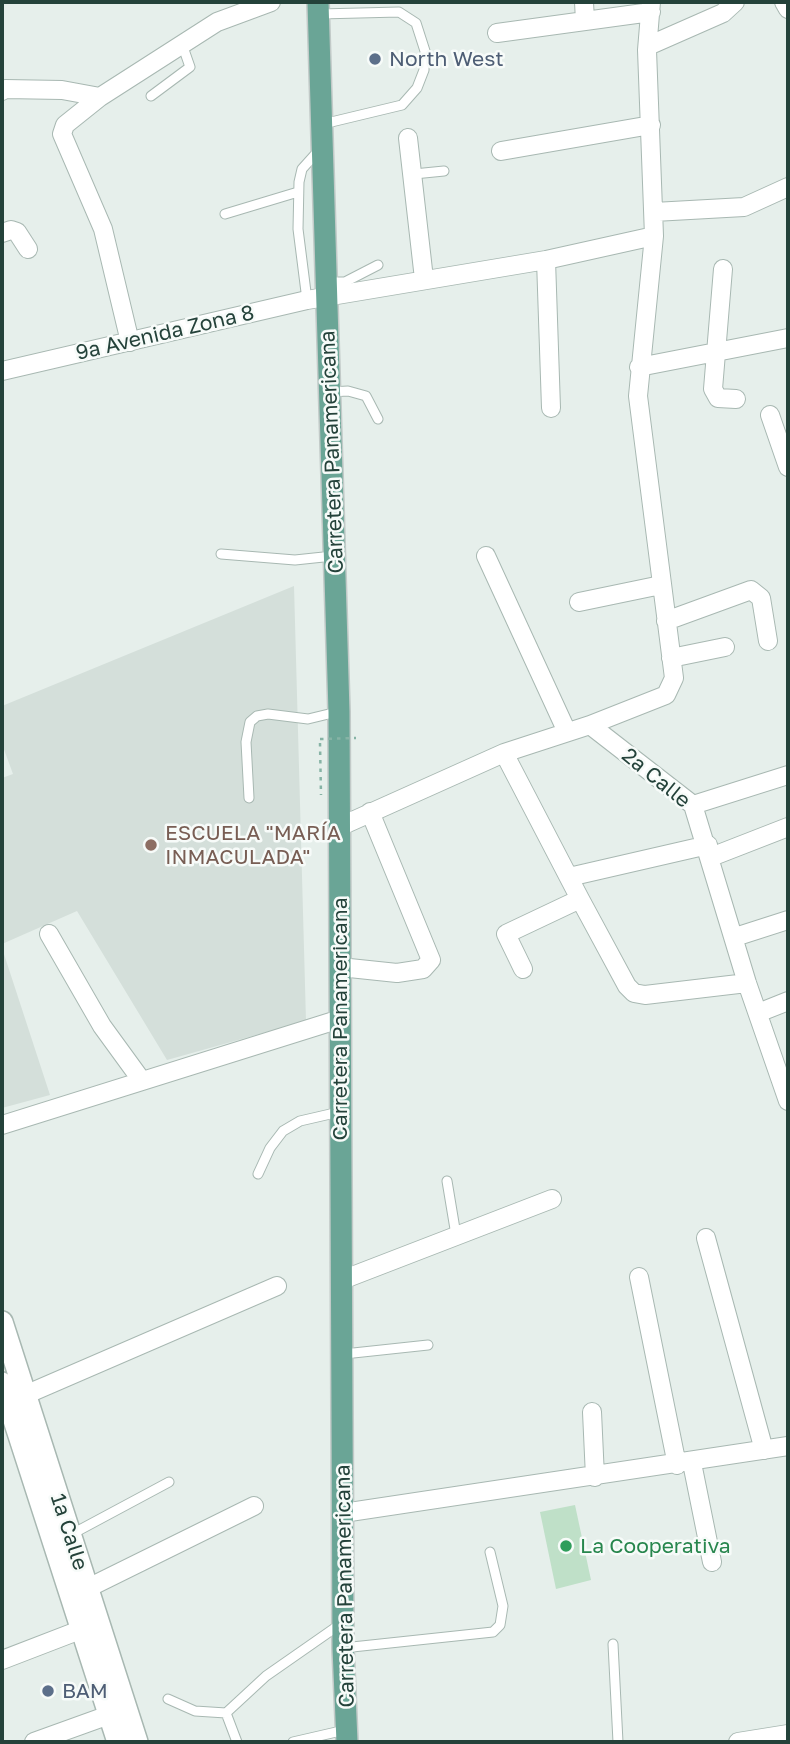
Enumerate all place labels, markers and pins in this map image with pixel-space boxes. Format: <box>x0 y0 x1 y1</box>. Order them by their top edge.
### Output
place label: North West <box>389 46 504 72</box>
marker: North West <box>367 51 383 67</box>
place label: ESCUELA "MARÍA INMACULADA" <box>165 820 341 870</box>
marker: ESCUELA "MARÍA INMACULADA" <box>143 837 159 853</box>
place label: La Cooperativa <box>580 1533 731 1559</box>
marker: La Cooperativa <box>558 1538 574 1554</box>
place label: BAM <box>62 1678 108 1704</box>
marker: BAM <box>40 1683 56 1699</box>

